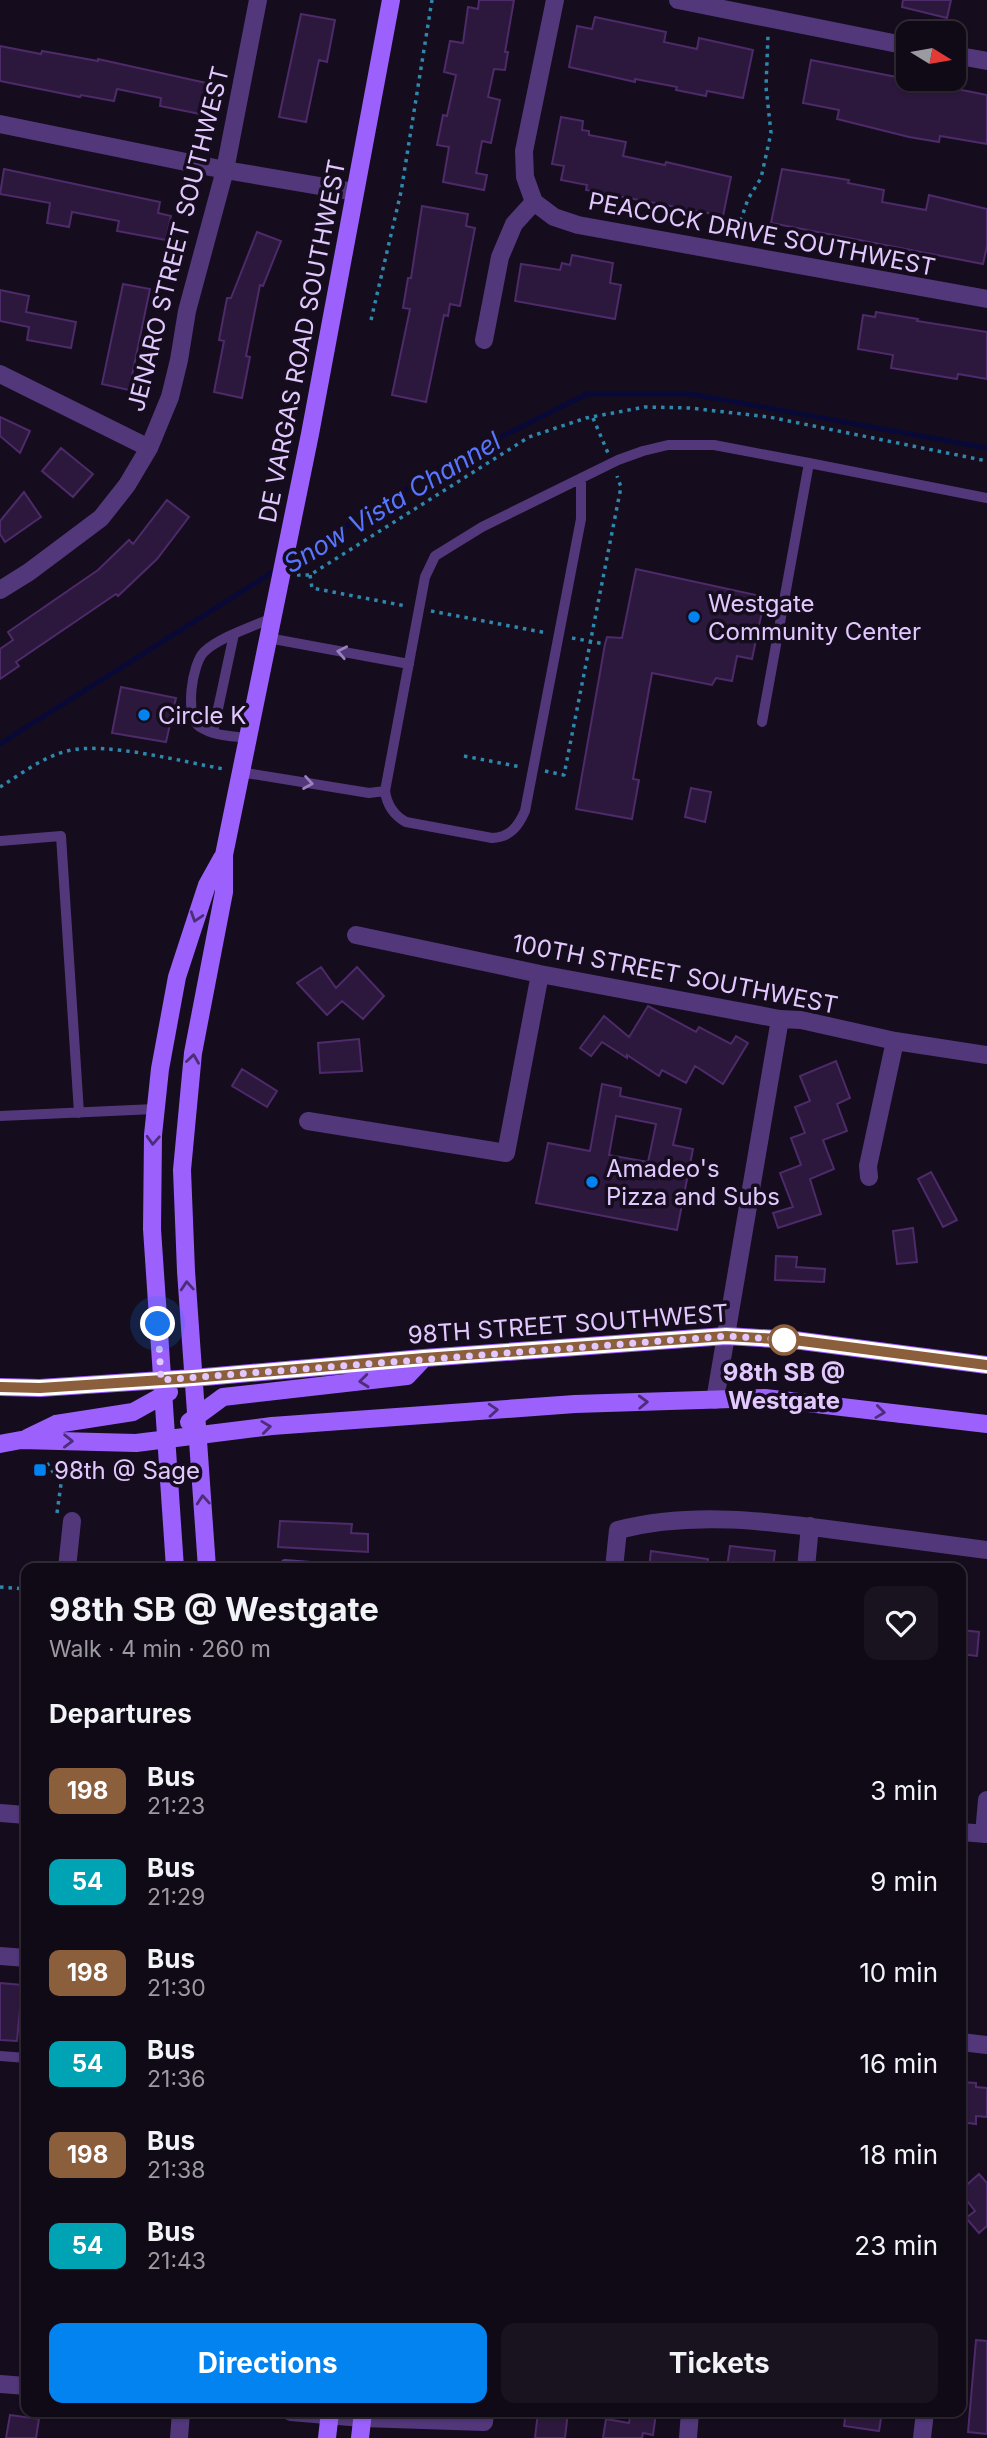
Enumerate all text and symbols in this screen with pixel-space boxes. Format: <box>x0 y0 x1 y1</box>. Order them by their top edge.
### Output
north arrow <box>896 21 966 91</box>
map controls <box>896 21 966 91</box>
street label: JENARO STREET SOUTHWEST <box>121 63 235 415</box>
street label: DE VARGAS ROAD SOUTHWEST <box>253 157 351 525</box>
street label: PEACOCK DRIVE SOUTHWEST <box>586 186 938 282</box>
water label: Snow Vista Channel <box>278 425 507 579</box>
place label: Westgate Community Center <box>708 589 921 646</box>
marker: Westgate Community Center <box>686 609 702 625</box>
one-way arrow <box>336 645 348 660</box>
place label: Circle K <box>158 701 246 730</box>
marker: Circle K <box>136 707 152 723</box>
one-way arrow <box>302 775 314 790</box>
one-way arrow <box>190 911 204 923</box>
street label: 100TH STREET SOUTHWEST <box>510 928 840 1020</box>
one-way arrow <box>185 1053 200 1065</box>
one-way arrow <box>146 1134 161 1145</box>
place label: Amadeo's Pizza and Subs <box>606 1154 780 1211</box>
marker: Amadeo's Pizza and Subs <box>584 1174 600 1190</box>
one-way arrow <box>180 1280 195 1291</box>
street label: 98TH STREET SOUTHWEST <box>407 1298 729 1350</box>
your location <box>140 1306 175 1341</box>
marker: 98th SB @ Westgate <box>769 1325 799 1355</box>
place label: 98th SB @ Westgate <box>723 1358 845 1415</box>
one-way arrow <box>358 1373 369 1388</box>
one-way arrow <box>638 1394 649 1409</box>
one-way arrow <box>487 1403 498 1418</box>
one-way arrow <box>874 1404 886 1419</box>
one-way arrow <box>260 1419 272 1434</box>
one-way arrow <box>63 1434 74 1449</box>
place label: 98th @ Sage <box>54 1456 200 1485</box>
marker: 98th @ Sage <box>32 1462 48 1478</box>
one-way arrow <box>196 1494 211 1505</box>
button: heart <box>864 1586 938 1660</box>
text: 98th SB @ Westgate <box>49 1589 379 1629</box>
text: Walk · 4 min · 260 m <box>49 1635 271 1663</box>
text: Departures <box>49 1698 192 1729</box>
text: Bus <box>147 1761 195 1792</box>
text: 3 min <box>870 1775 938 1806</box>
text: 198 <box>67 1776 108 1805</box>
text: 21:23 <box>147 1792 205 1820</box>
text: Bus <box>147 1852 195 1883</box>
text: 9 min <box>870 1866 938 1897</box>
text: 54 <box>72 1867 103 1896</box>
text: 21:29 <box>147 1883 205 1911</box>
text: Bus <box>147 1943 195 1974</box>
text: 10 min <box>859 1957 938 1988</box>
text: 198 <box>67 1958 108 1987</box>
text: 21:30 <box>147 1974 206 2002</box>
text: Bus <box>147 2034 195 2065</box>
text: 16 min <box>860 2048 938 2079</box>
text: 54 <box>72 2049 103 2078</box>
text: 21:36 <box>147 2065 205 2093</box>
text: Bus <box>147 2125 195 2156</box>
text: 18 min <box>860 2139 938 2170</box>
text: 198 <box>67 2140 108 2169</box>
text: 21:38 <box>147 2156 205 2184</box>
text: Bus <box>147 2216 195 2247</box>
text: 23 min <box>854 2230 938 2261</box>
text: 54 <box>72 2231 103 2260</box>
text: 21:43 <box>147 2247 206 2275</box>
button: Directions <box>49 2323 487 2403</box>
button: Tickets <box>501 2323 938 2403</box>

